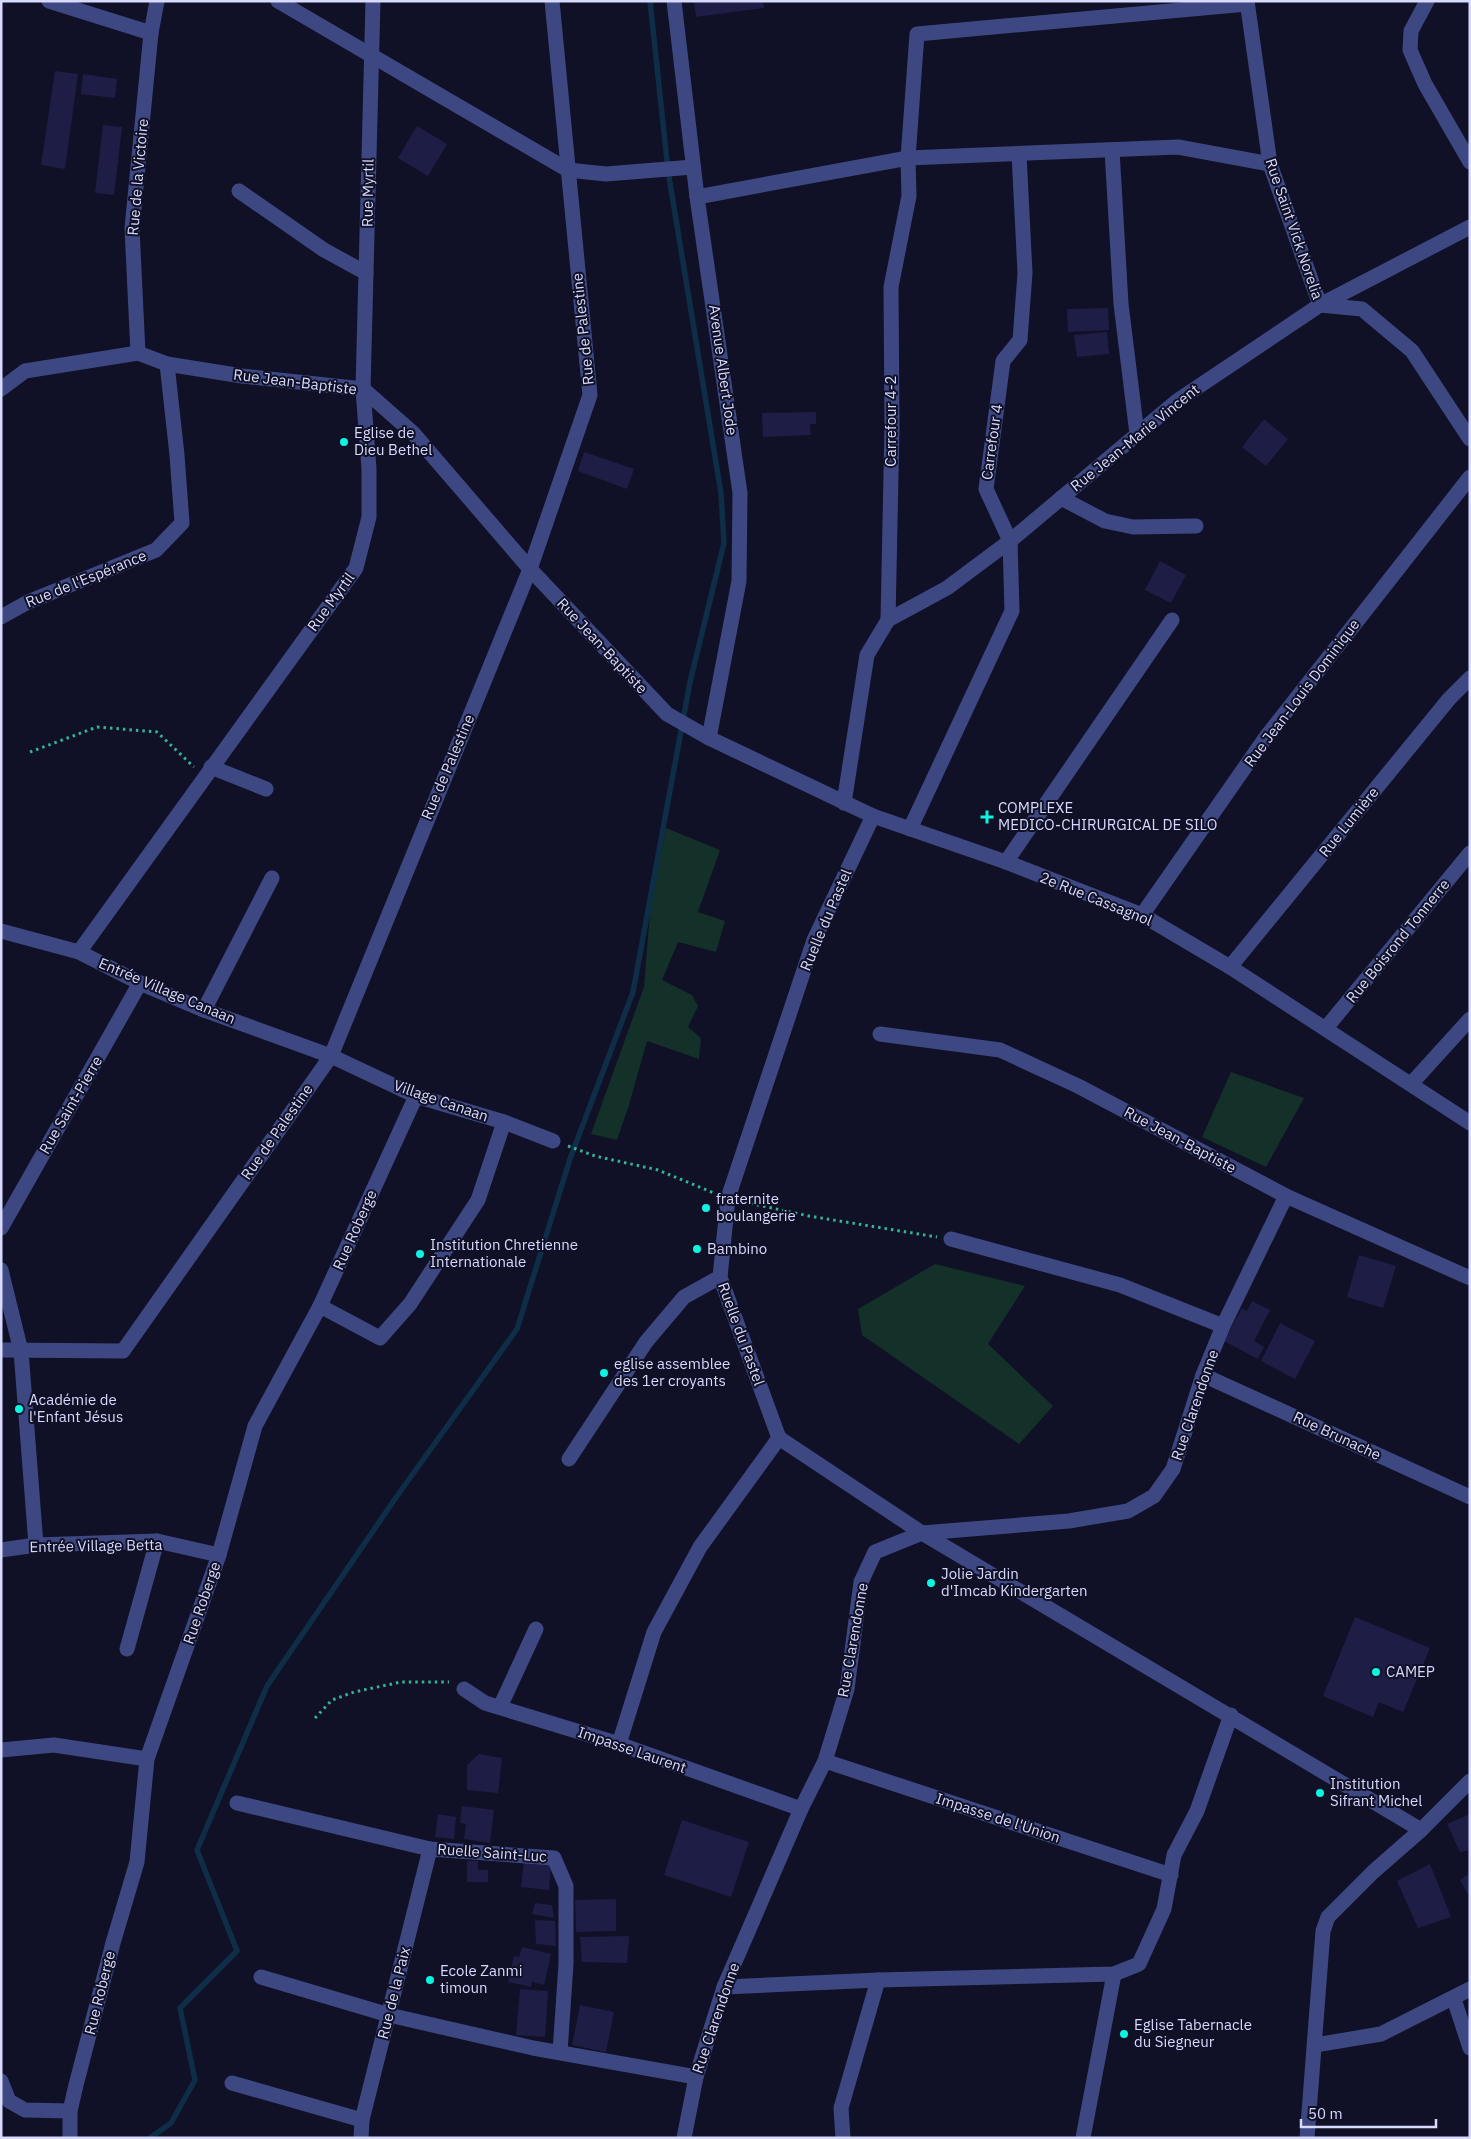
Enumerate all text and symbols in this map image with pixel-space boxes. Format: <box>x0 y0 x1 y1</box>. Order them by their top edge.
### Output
street label: Rue de la Victoire <box>123 118 152 236</box>
street label: Rue Saint Vick Norelia <box>1261 156 1328 302</box>
street label: Rue Myrtil <box>357 159 378 227</box>
street label: Rue de Palestine <box>567 272 598 386</box>
street label: Avenue Albert Jode <box>705 303 742 436</box>
street label: Rue Jean-Baptiste <box>232 364 358 399</box>
street label: Carrefour 4-2 <box>881 375 900 467</box>
street label: Rue Jean-Marie Vincent <box>1066 380 1203 495</box>
street label: Carrefour 4 <box>977 403 1006 481</box>
place label: Eglise de Dieu Bethel <box>354 423 432 459</box>
marker: Eglise de Dieu Bethel <box>338 436 350 448</box>
street label: Rue de l'Espérance <box>23 546 149 611</box>
street label: Rue Myrtil <box>303 569 358 635</box>
street label: Rue Jean-Baptiste <box>553 594 652 698</box>
street label: Rue Jean-Louis Dominique <box>1240 615 1363 770</box>
street label: Rue de Palestine <box>417 711 478 822</box>
street label: Rue Lumière <box>1315 783 1383 861</box>
place label: COMPLEXE MEDICO-CHIRURGICAL DE SILO <box>998 798 1217 834</box>
marker: COMPLEXE MEDICO-CHIRURGICAL DE SILO <box>980 810 994 824</box>
street label: Ruelle du Pastel <box>796 866 856 974</box>
street label: 2e Rue Cassagnol <box>1037 867 1155 930</box>
street label: Rue Boisrond Tonnerre <box>1342 875 1454 1007</box>
street label: Entrée Village Canaan <box>96 953 239 1028</box>
street label: Rue Saint-Pierre <box>35 1052 106 1157</box>
street label: Village Canaan <box>391 1075 491 1126</box>
street label: Rue de Palestine <box>237 1080 317 1183</box>
street label: Rue Jean-Baptiste <box>1121 1102 1240 1177</box>
street label: Rue Roberge <box>328 1187 381 1273</box>
place label: fraternite boulangerie <box>716 1189 796 1225</box>
marker: fraternite boulangerie <box>700 1202 712 1214</box>
place label: Institution Chretienne Internationale <box>430 1235 578 1271</box>
place label: Bambino <box>707 1239 767 1258</box>
marker: Bambino <box>691 1243 703 1255</box>
marker: Institution Chretienne Internationale <box>414 1248 426 1260</box>
street label: Ruelle du Pastel <box>714 1280 769 1388</box>
street label: Rue Clarendonne <box>1167 1347 1222 1463</box>
place label: eglise assemblee des 1er croyants <box>614 1354 730 1390</box>
marker: eglise assemblee des 1er croyants <box>598 1367 610 1379</box>
place label: Académie de l'Enfant Jésus <box>29 1390 123 1426</box>
marker: Académie de l'Enfant Jésus <box>13 1403 25 1415</box>
street label: Rue Brunache <box>1290 1407 1384 1464</box>
street label: Entrée Village Betta <box>29 1535 163 1556</box>
street label: Rue Roberge <box>179 1559 224 1647</box>
place label: Jolie Jardin d'Imcab Kindergarten <box>941 1564 1088 1600</box>
marker: Jolie Jardin d'Imcab Kindergarten <box>925 1577 937 1589</box>
street label: Rue Clarendonne <box>833 1581 872 1699</box>
place label: CAMEP <box>1386 1662 1435 1681</box>
marker: CAMEP <box>1370 1666 1382 1678</box>
street label: Impasse Laurent <box>575 1722 689 1777</box>
place label: Institution Sifrant Michel <box>1330 1774 1422 1810</box>
marker: Institution Sifrant Michel <box>1314 1787 1326 1799</box>
street label: Impasse de l'Union <box>934 1788 1063 1847</box>
street label: Ruelle Saint-Luc <box>437 1839 548 1866</box>
street label: Rue de la Paix <box>373 1944 414 2041</box>
street label: Rue Roberge <box>80 1949 119 2037</box>
street label: Rue Clarendonne <box>688 1960 743 2076</box>
place label: Ecole Zanmi timoun <box>440 1961 522 1997</box>
marker: Ecole Zanmi timoun <box>424 1974 436 1986</box>
place label: Eglise Tabernacle du Siegneur <box>1134 2015 1252 2051</box>
marker: Eglise Tabernacle du Siegneur <box>1118 2028 1130 2040</box>
scale bar <box>1301 2096 1436 2128</box>
text: 50 m <box>1308 2104 1343 2123</box>

